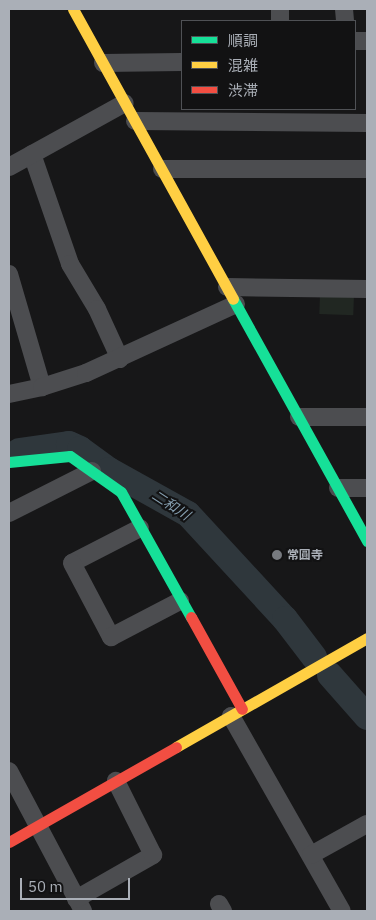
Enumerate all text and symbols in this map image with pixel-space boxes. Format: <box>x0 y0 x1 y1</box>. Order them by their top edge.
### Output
legend <box>181 20 356 110</box>
text: 順調 <box>228 31 258 50</box>
text: 混雑 <box>228 56 258 75</box>
text: 渋滞 <box>228 81 258 100</box>
water label: 二和川 <box>149 487 193 523</box>
place label: 常圓寺 <box>287 548 323 562</box>
marker: 常圓寺 <box>271 549 283 561</box>
scale bar <box>22 868 132 900</box>
text: 50 m <box>28 877 63 896</box>

